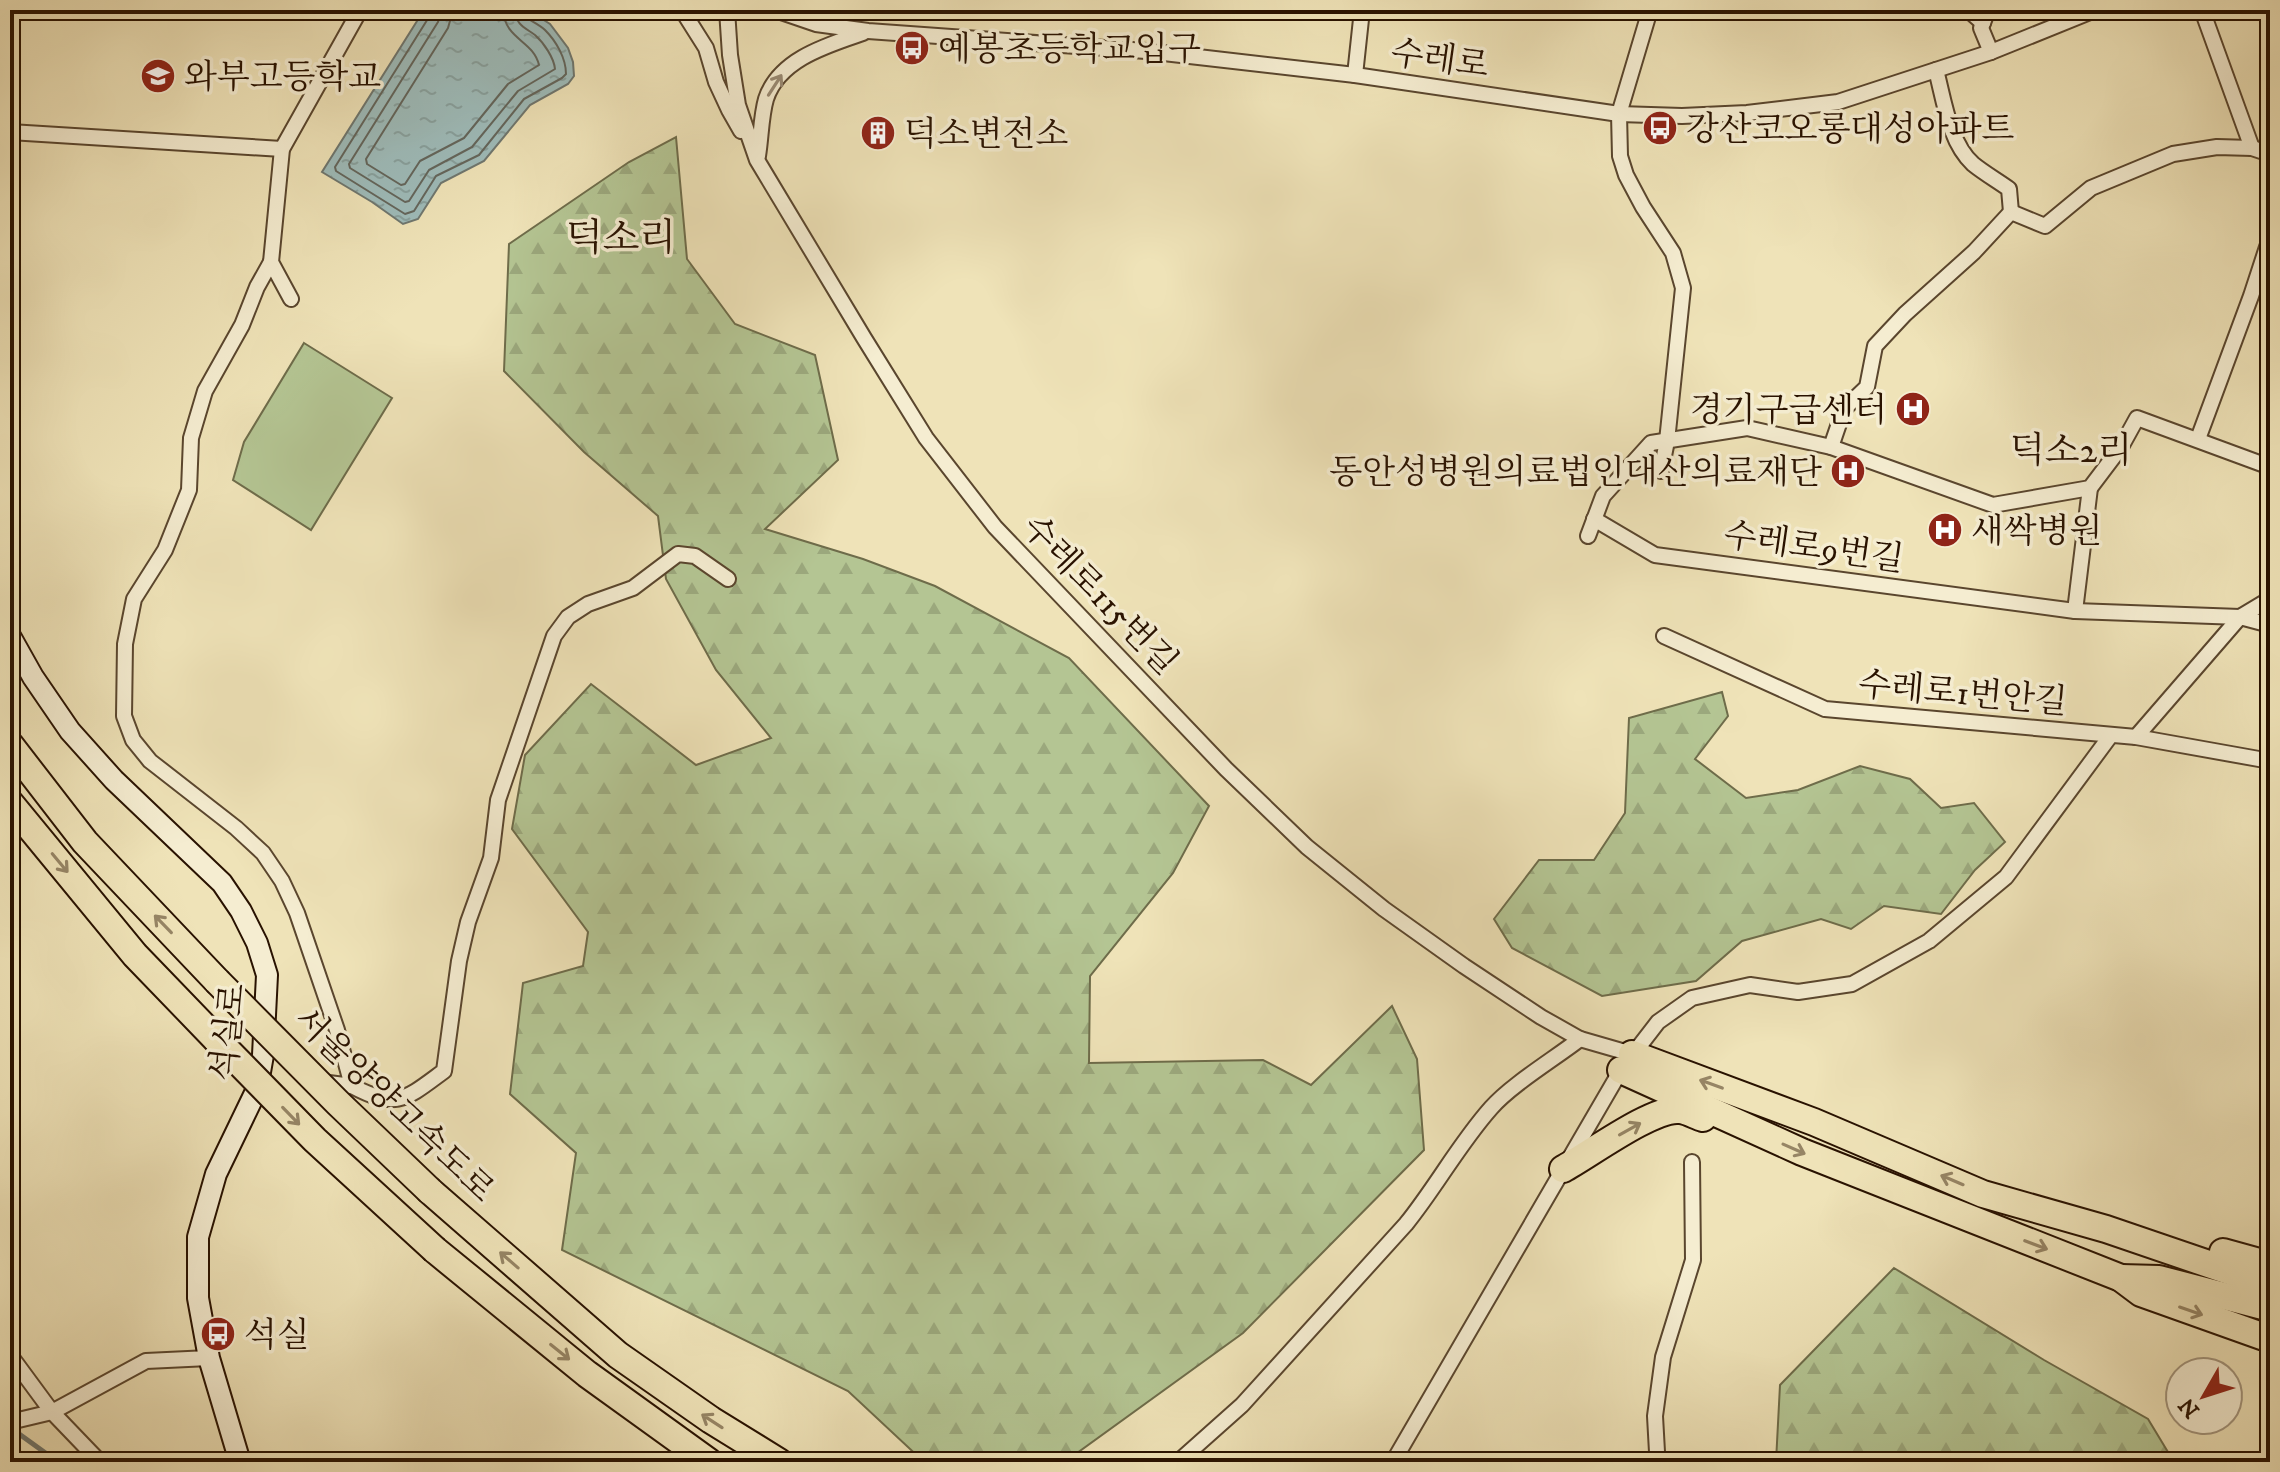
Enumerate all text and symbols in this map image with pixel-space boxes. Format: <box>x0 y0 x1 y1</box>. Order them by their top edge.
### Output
bus stop icon: 예봉초등학교입구 <box>893 29 931 67</box>
place label: 예봉초등학교입구 <box>938 29 1201 71</box>
street label: 수레로 <box>1388 32 1492 88</box>
school or university icon: 와부고등학교 <box>139 57 177 95</box>
place label: 와부고등학교 <box>184 57 381 99</box>
one-way arrow <box>766 75 783 97</box>
bus stop icon: 강산코오롱대성아파트 <box>1641 109 1679 147</box>
place label: 강산코오롱대성아파트 <box>1686 109 2015 151</box>
building icon: 덕소변전소 <box>859 114 897 152</box>
place label: 덕소변전소 <box>904 114 1068 156</box>
district label: 덕소리 <box>566 215 676 263</box>
place label: 경기구급센터 <box>1690 390 1887 432</box>
hospital icon: 경기구급센터 <box>1894 390 1932 428</box>
district label: 덕소2리 <box>2010 429 2132 474</box>
place label: 동안성병원의료법인대산의료재단 <box>1329 452 1822 494</box>
hospital icon: 동안성병원의료법인대산의료재단 <box>1829 452 1867 490</box>
street label: 수레로115번길 <box>1013 507 1186 684</box>
hospital icon: 새싹병원 <box>1926 511 1964 549</box>
place label: 새싹병원 <box>1971 511 2102 553</box>
street label: 수레로9번길 <box>1721 515 1906 581</box>
street label: 수레로1번안길 <box>1857 664 2069 724</box>
one-way arrow <box>51 852 69 873</box>
one-way arrow <box>154 915 173 934</box>
street label: 석실로 <box>203 981 255 1083</box>
street label: 서울양양고속도로 <box>285 999 503 1212</box>
one-way arrow <box>1698 1075 1723 1090</box>
one-way arrow <box>282 1106 301 1126</box>
one-way arrow <box>1618 1121 1641 1137</box>
one-way arrow <box>1782 1142 1806 1157</box>
one-way arrow <box>1940 1172 1965 1187</box>
one-way arrow <box>2023 1239 2048 1253</box>
one-way arrow <box>499 1251 519 1269</box>
one-way arrow <box>2178 1305 2203 1319</box>
bus stop icon: 석실 <box>199 1315 237 1353</box>
place label: 석실 <box>244 1315 310 1357</box>
one-way arrow <box>550 1343 571 1361</box>
north arrow <box>2164 1356 2244 1436</box>
text: N <box>2173 1392 2206 1423</box>
one-way arrow <box>702 1412 724 1429</box>

